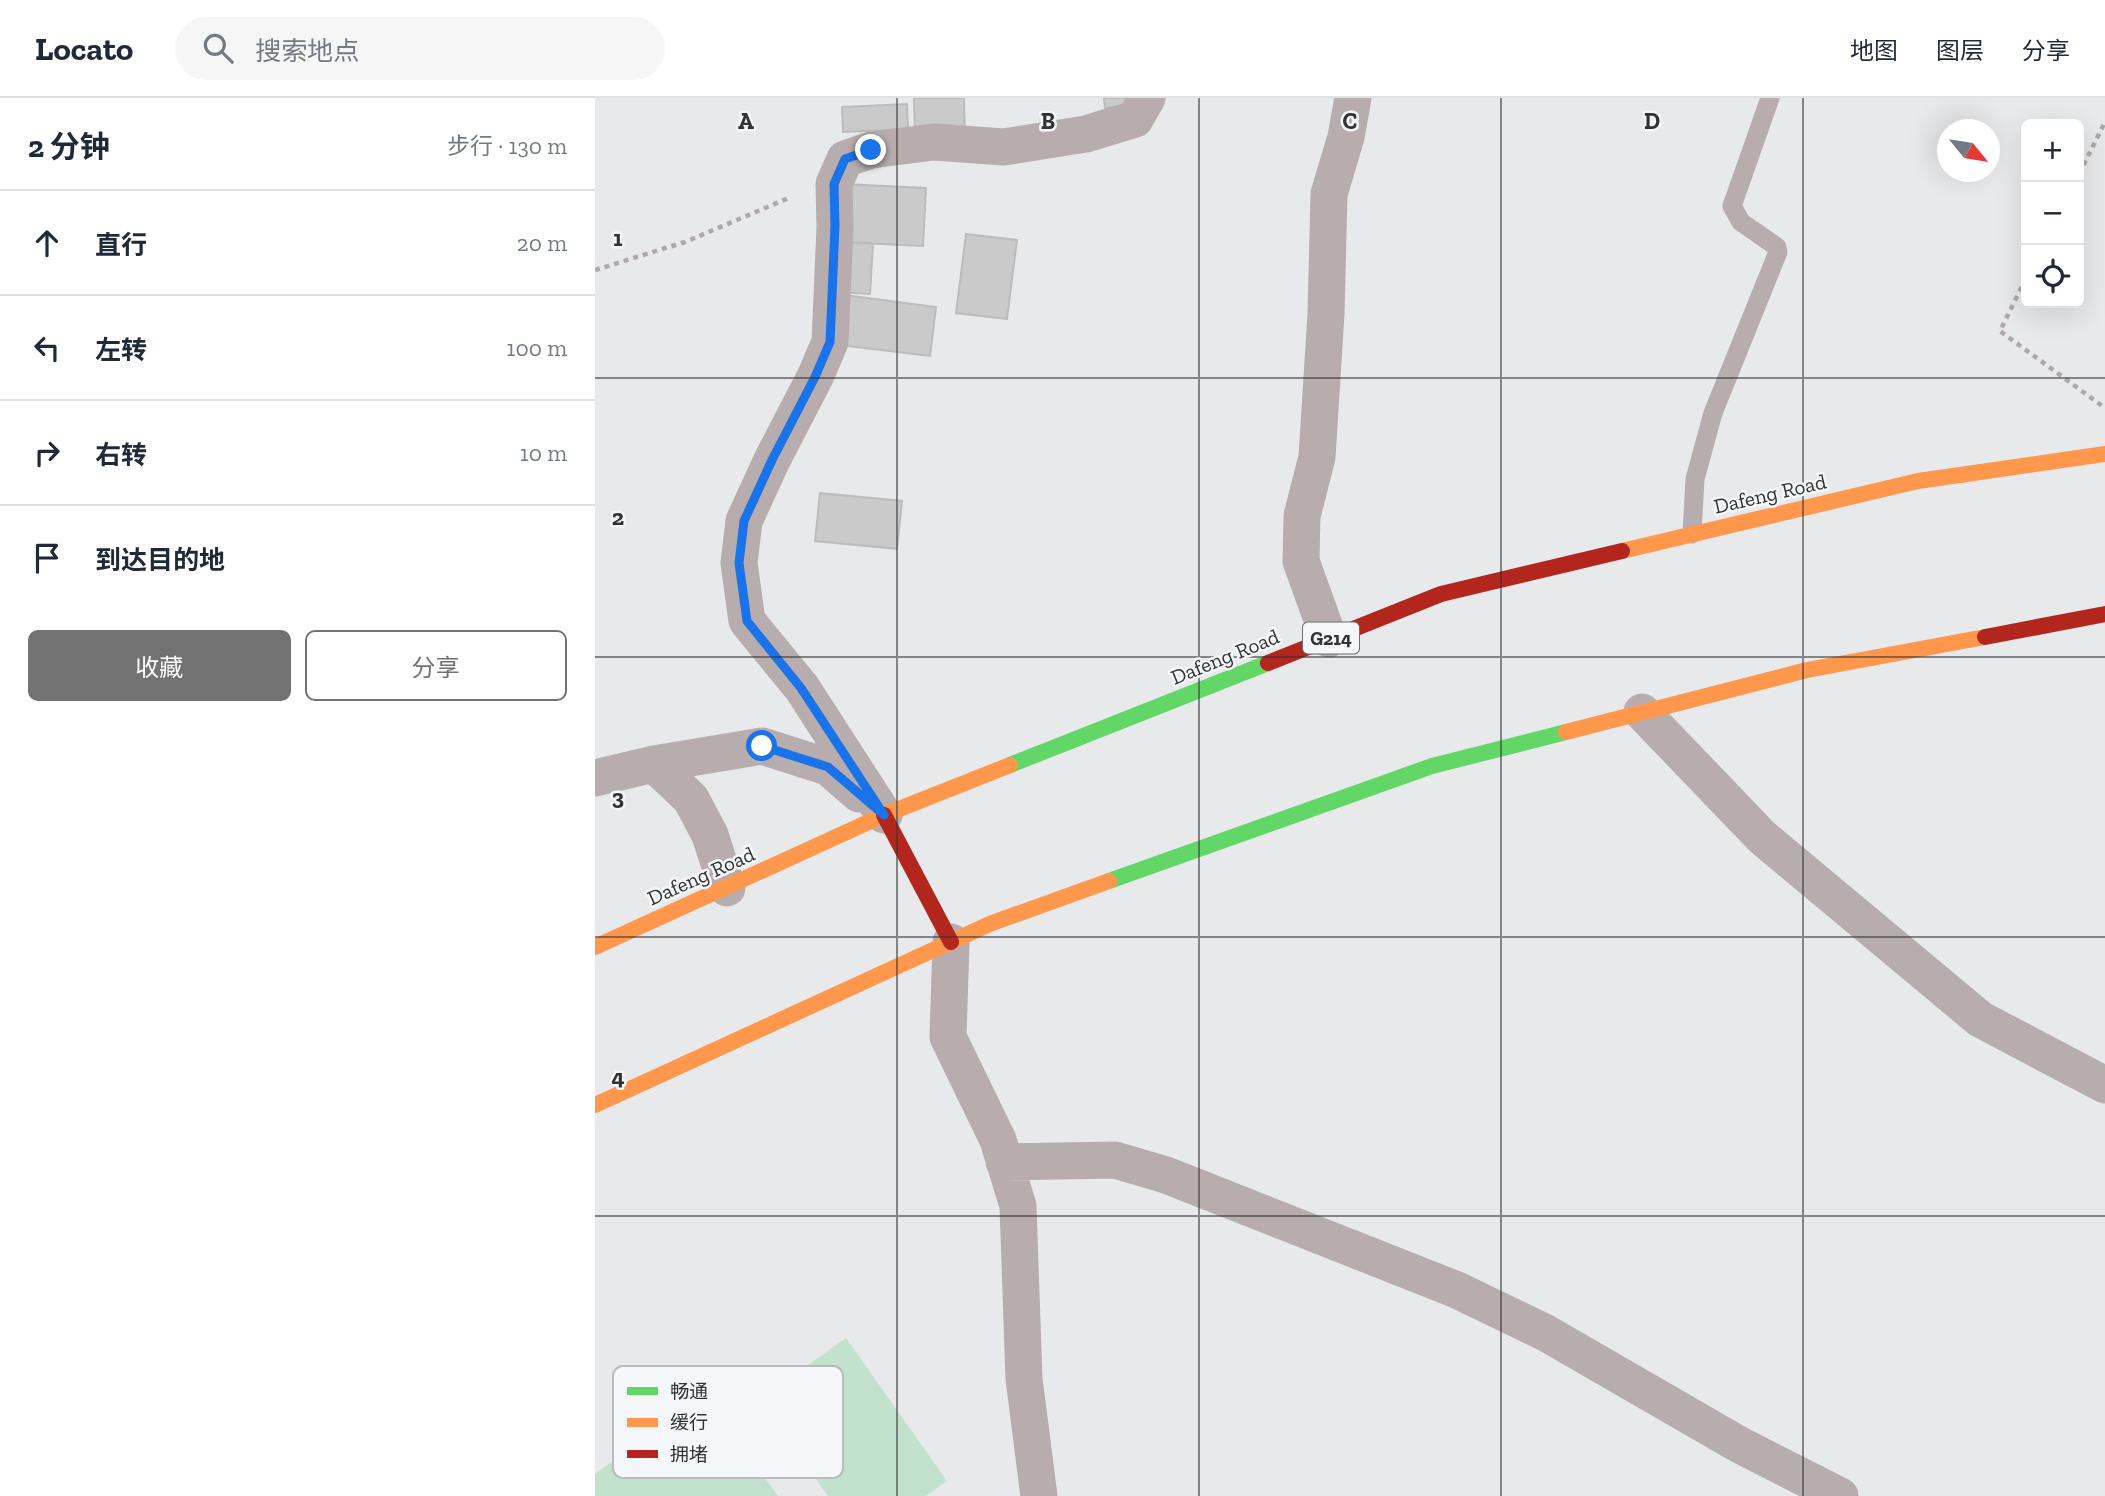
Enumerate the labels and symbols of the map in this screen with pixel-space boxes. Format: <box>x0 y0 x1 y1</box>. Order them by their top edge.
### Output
text: A <box>738 107 754 135</box>
text: B <box>1041 107 1055 135</box>
text: C <box>1343 107 1357 135</box>
text: D <box>1644 107 1660 135</box>
north arrow <box>1937 119 2000 182</box>
route end <box>855 134 886 165</box>
text: 1 <box>613 224 623 252</box>
street label: Dafeng Road <box>1711 468 1829 519</box>
text: 2 <box>612 503 624 531</box>
road number: G214 <box>1303 622 1359 653</box>
street label: Dafeng Road <box>1167 623 1283 690</box>
route start <box>746 730 777 761</box>
text: 3 <box>612 783 624 811</box>
street label: Dafeng Road <box>643 841 759 910</box>
text: 4 <box>611 1063 625 1091</box>
legend <box>613 1366 843 1478</box>
text: 畅通 <box>670 1380 708 1403</box>
text: 缓行 <box>670 1411 708 1434</box>
text: 拥堵 <box>670 1443 708 1466</box>

